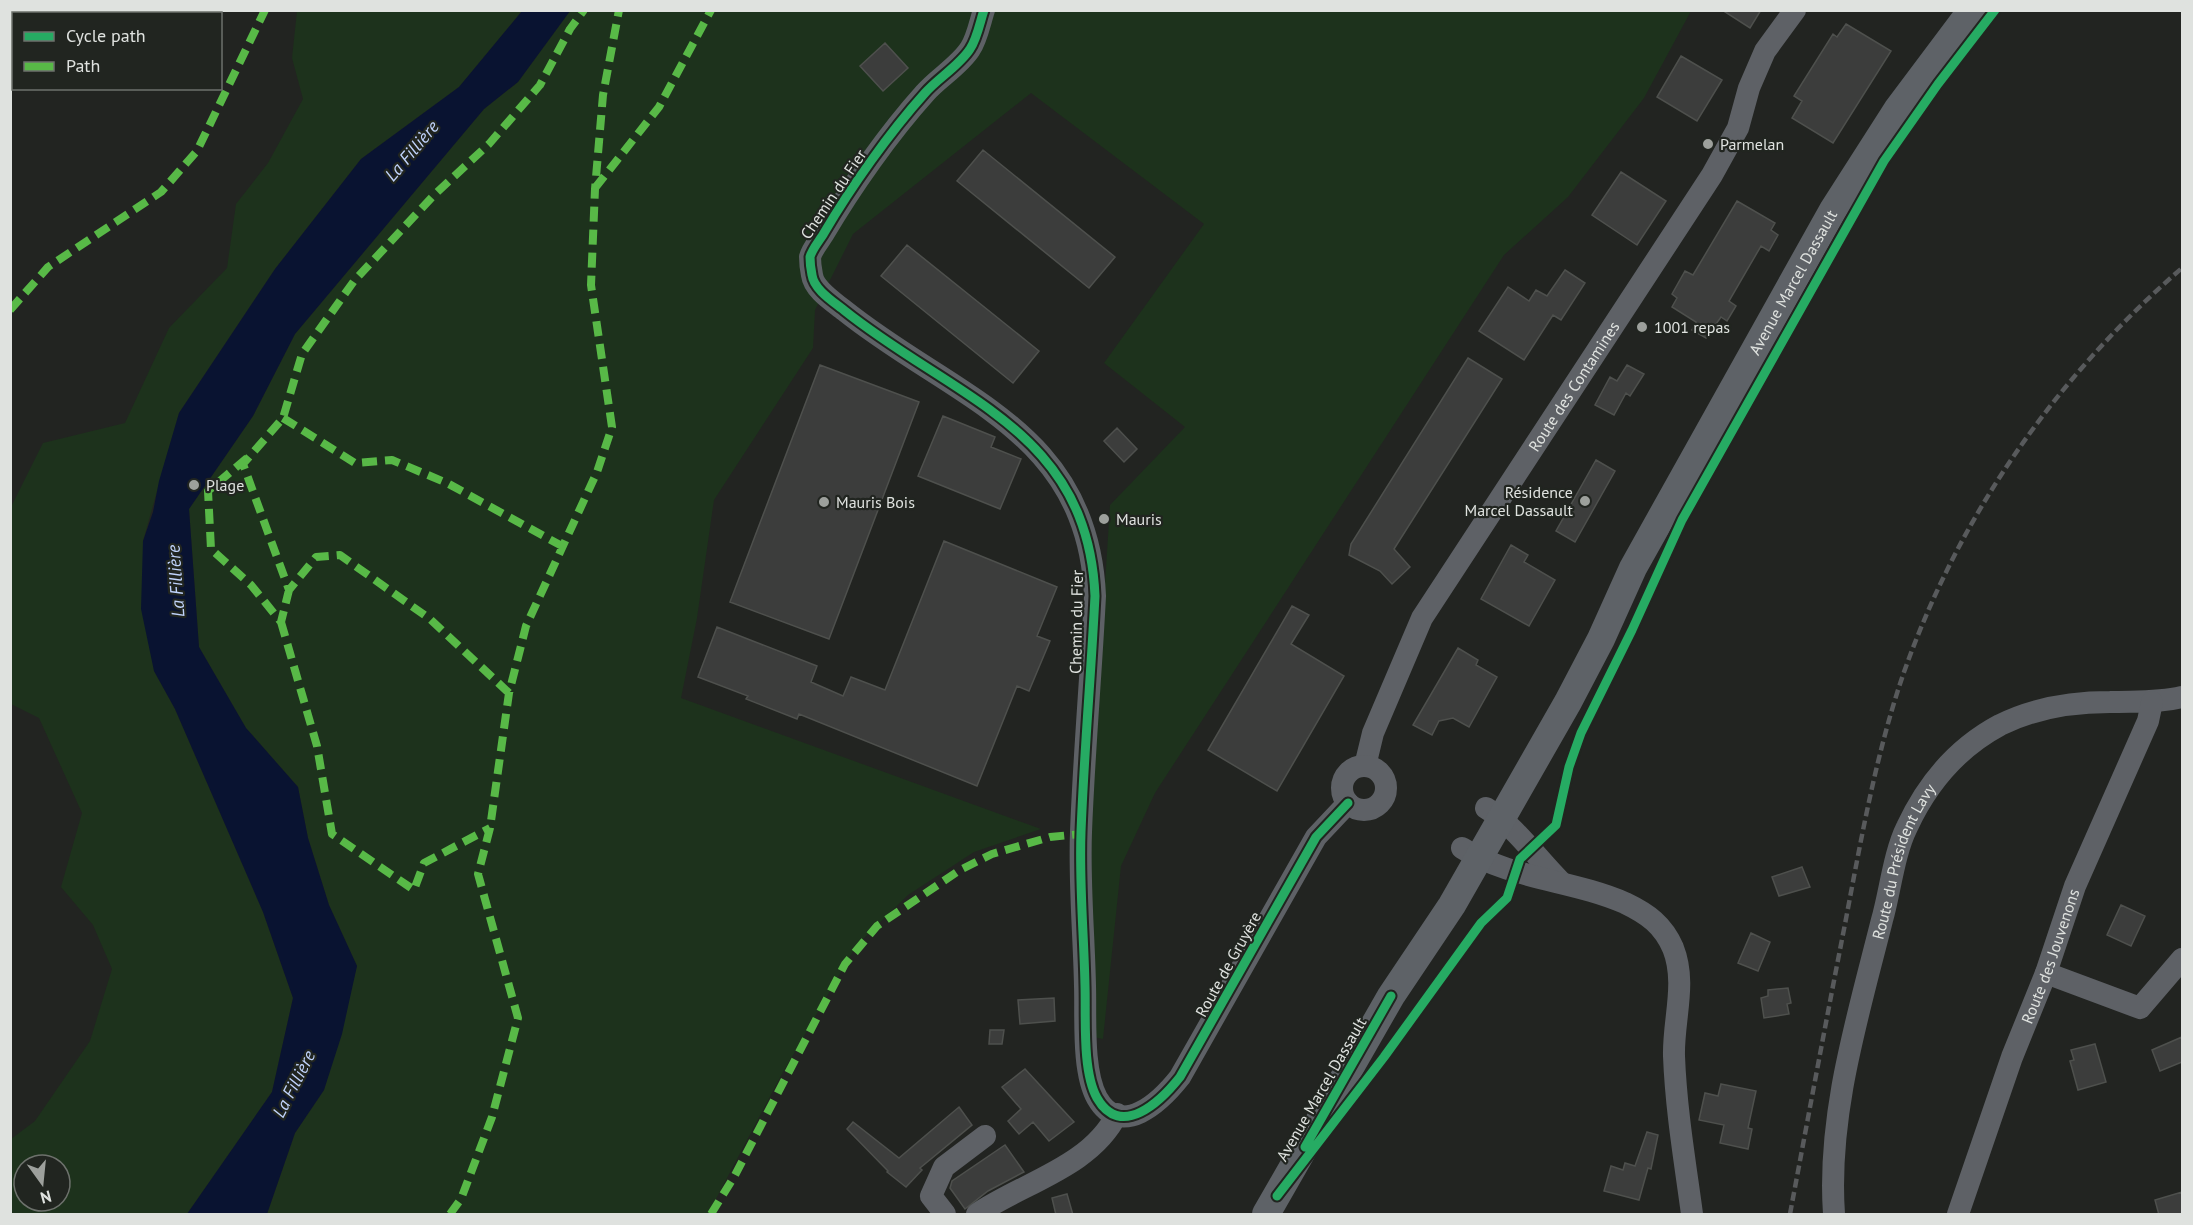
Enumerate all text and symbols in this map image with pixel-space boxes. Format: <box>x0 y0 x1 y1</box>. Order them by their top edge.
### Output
legend <box>12 12 222 90</box>
text: Cycle path <box>66 24 146 47</box>
text: Path <box>66 54 100 77</box>
water label: La Fillière <box>380 115 444 186</box>
place label: Parmelan <box>1720 134 1784 154</box>
marker: Parmelan <box>1701 137 1715 151</box>
street label: Chemin du Fier <box>796 145 871 243</box>
street label: Avenue Marcel Dassault <box>1744 206 1841 358</box>
street label: Route des Contamines <box>1524 317 1624 455</box>
place label: 1001 repas <box>1654 317 1730 337</box>
marker: 1001 repas <box>1635 320 1649 334</box>
place label: Plage <box>206 475 244 495</box>
marker: Plage <box>187 478 201 492</box>
place label: Résidence Marcel Dassault <box>1465 482 1574 520</box>
place label: Mauris Bois <box>836 492 915 512</box>
marker: Résidence Marcel Dassault <box>1578 494 1592 508</box>
marker: Mauris Bois <box>817 495 831 509</box>
place label: Mauris <box>1116 509 1162 529</box>
marker: Mauris <box>1097 512 1111 526</box>
water label: La Fillière <box>161 544 189 618</box>
street label: Chemin du Fier <box>1065 569 1087 674</box>
street label: Route du Président Lavy <box>1868 779 1940 941</box>
street label: Route des Jouvenons <box>2017 886 2083 1026</box>
street label: Route de Gruyère <box>1191 908 1265 1020</box>
street label: Avenue Marcel Dassault <box>1272 1013 1371 1164</box>
water label: La Fillière <box>267 1046 321 1121</box>
north arrow <box>12 1153 72 1213</box>
text: N <box>38 1186 54 1209</box>

